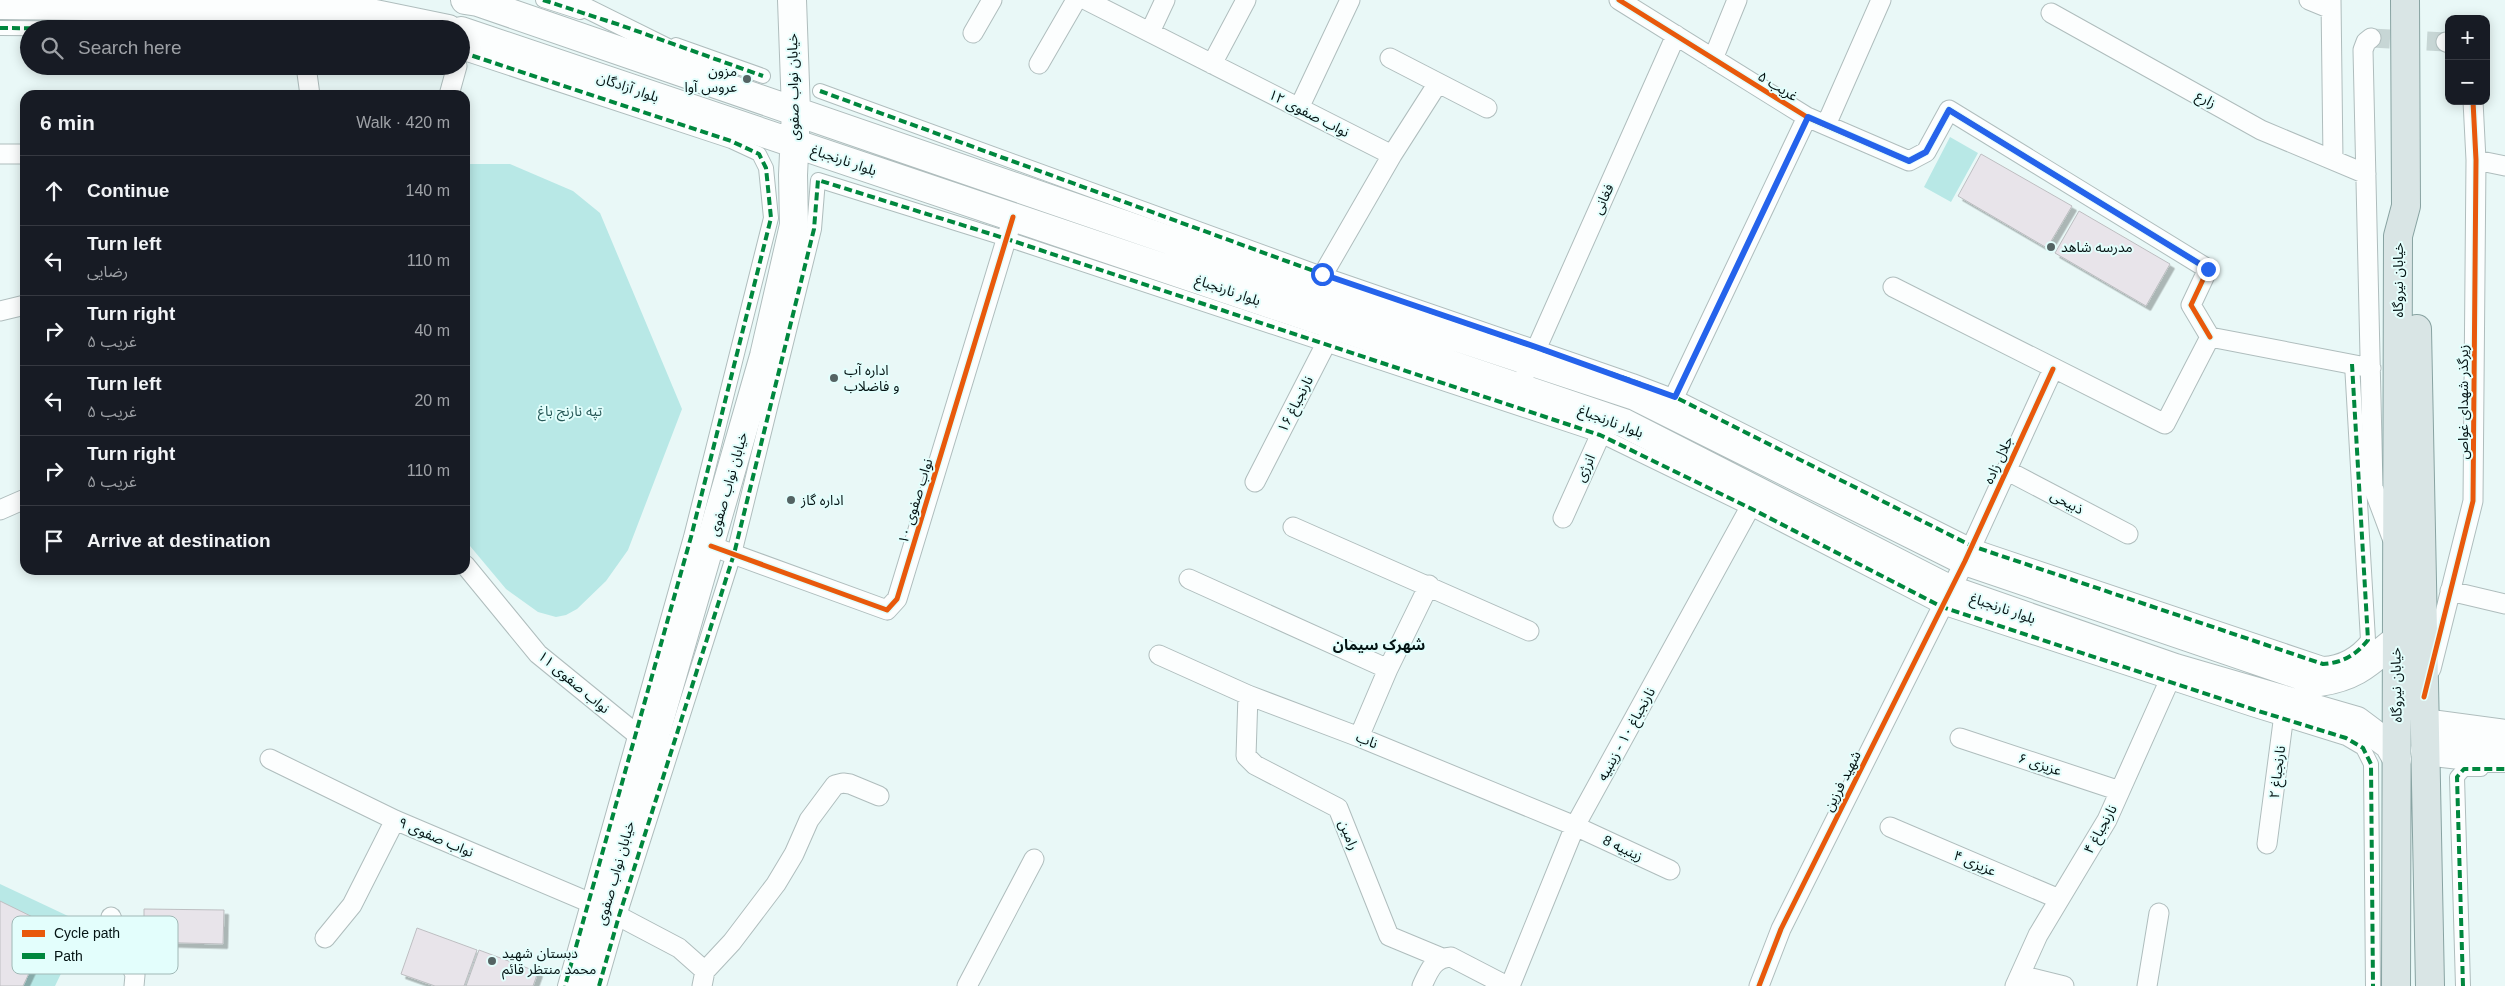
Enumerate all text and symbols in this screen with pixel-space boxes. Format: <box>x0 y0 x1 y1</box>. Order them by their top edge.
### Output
map controls <box>2445 15 2490 105</box>
button: + <box>2445 15 2490 60</box>
search box <box>20 20 470 75</box>
street label: خیابان نواب صفوی <box>784 33 803 141</box>
icon: search <box>38 34 66 62</box>
text: Search here <box>78 37 182 58</box>
button: − <box>2445 60 2490 105</box>
place label: مزون عروس آوا <box>684 63 737 96</box>
street label: غریب ۵ <box>1755 68 1801 105</box>
street label: بلوار آزادگان <box>595 69 661 106</box>
marker: مزون عروس آوا <box>741 73 753 85</box>
street label: نواب صفوی ۱۲ <box>1266 86 1352 141</box>
street label: زارع <box>2192 87 2219 114</box>
text: 6 min <box>40 111 95 134</box>
text: Walk · 420 m <box>356 114 450 131</box>
street label: بلوار نارنجباغ <box>808 141 879 182</box>
icon: ahead <box>40 177 68 205</box>
text: Continue <box>87 180 169 201</box>
street label: فغانی <box>1589 181 1618 217</box>
text: 140 m <box>406 182 450 199</box>
text: Turn left <box>87 233 162 254</box>
place label: مدرسه شاهد <box>2061 239 2133 256</box>
marker: مدرسه شاهد <box>2045 241 2057 253</box>
street label: خیابان نیروگاه <box>2390 242 2407 318</box>
icon: left <box>40 247 68 275</box>
text: 110 m <box>407 252 450 269</box>
route end <box>2197 258 2220 281</box>
text: رضایی <box>87 263 128 280</box>
route start <box>1311 263 1334 286</box>
street label: بلوار نارنجباغ <box>1192 271 1263 312</box>
text: Turn right <box>87 303 175 324</box>
icon: right <box>40 317 68 345</box>
text: 40 m <box>414 322 450 339</box>
text: غریب ۵ <box>87 333 137 350</box>
street label: زیرگذر شهدای غواص <box>2455 345 2472 459</box>
place label: اداره آب و فاضلاب <box>844 362 899 395</box>
marker: اداره آب و فاضلاب <box>828 372 840 384</box>
text: Turn left <box>87 373 162 394</box>
street label: نارنجباغ ۱۶ <box>1274 373 1319 436</box>
icon: left <box>40 387 68 415</box>
text: 20 m <box>414 392 450 409</box>
street label: بلوار نارنجباغ <box>1575 401 1646 444</box>
text: غریب ۵ <box>87 403 137 420</box>
park label: تپه نارنج باغ <box>538 403 602 422</box>
street label: خیابان نواب صفوی <box>706 430 751 538</box>
street label: جلال زاده <box>1980 434 2017 487</box>
text: Turn right <box>87 443 175 464</box>
street label: انرژی <box>1572 452 1599 485</box>
street label: نواب صفوی ۱۰ <box>894 456 937 546</box>
icon: right <box>40 457 68 485</box>
text: 110 m <box>407 462 450 479</box>
text: غریب ۵ <box>87 473 137 490</box>
street label: ذبیحی <box>2047 487 2086 518</box>
place label: اداره گاز <box>800 492 843 509</box>
marker: اداره گاز <box>785 494 797 506</box>
icon: arrive <box>40 527 68 555</box>
text: Arrive at destination <box>87 530 271 551</box>
street label: بلوار نارنجباغ <box>1967 589 2038 630</box>
district label: شهرک سیمان <box>1333 636 1425 654</box>
street label: خیابان نیروگاه <box>2387 647 2406 723</box>
street label: نواب صفوی ۱۱ <box>534 648 613 717</box>
street label: نارنجباغ ۱۰ - زینبیه <box>1594 684 1661 785</box>
street label: ناب <box>1354 729 1380 752</box>
street label: نارنجباغ ۲ <box>2266 744 2291 800</box>
street label: شهید فرزین <box>1820 748 1865 814</box>
street label: عزیزی ۶ <box>2016 750 2064 779</box>
street label: نارنجباغ ۴ <box>2080 802 2123 858</box>
street label: نواب صفوی ۹ <box>396 814 476 861</box>
street label: رامین <box>1335 818 1362 853</box>
street label: خیابان نواب صفوی <box>593 819 638 927</box>
street label: زینبیه 8 <box>1600 832 1646 865</box>
street label: عزیزی ۴ <box>1951 847 1999 880</box>
legend <box>12 916 178 974</box>
text: Cycle path <box>54 925 120 941</box>
place label: دبستان شهید محمد منتظر قائم <box>502 945 596 980</box>
text: Path <box>54 948 83 964</box>
marker: دبستان شهید محمد منتظر قائم <box>486 955 498 967</box>

